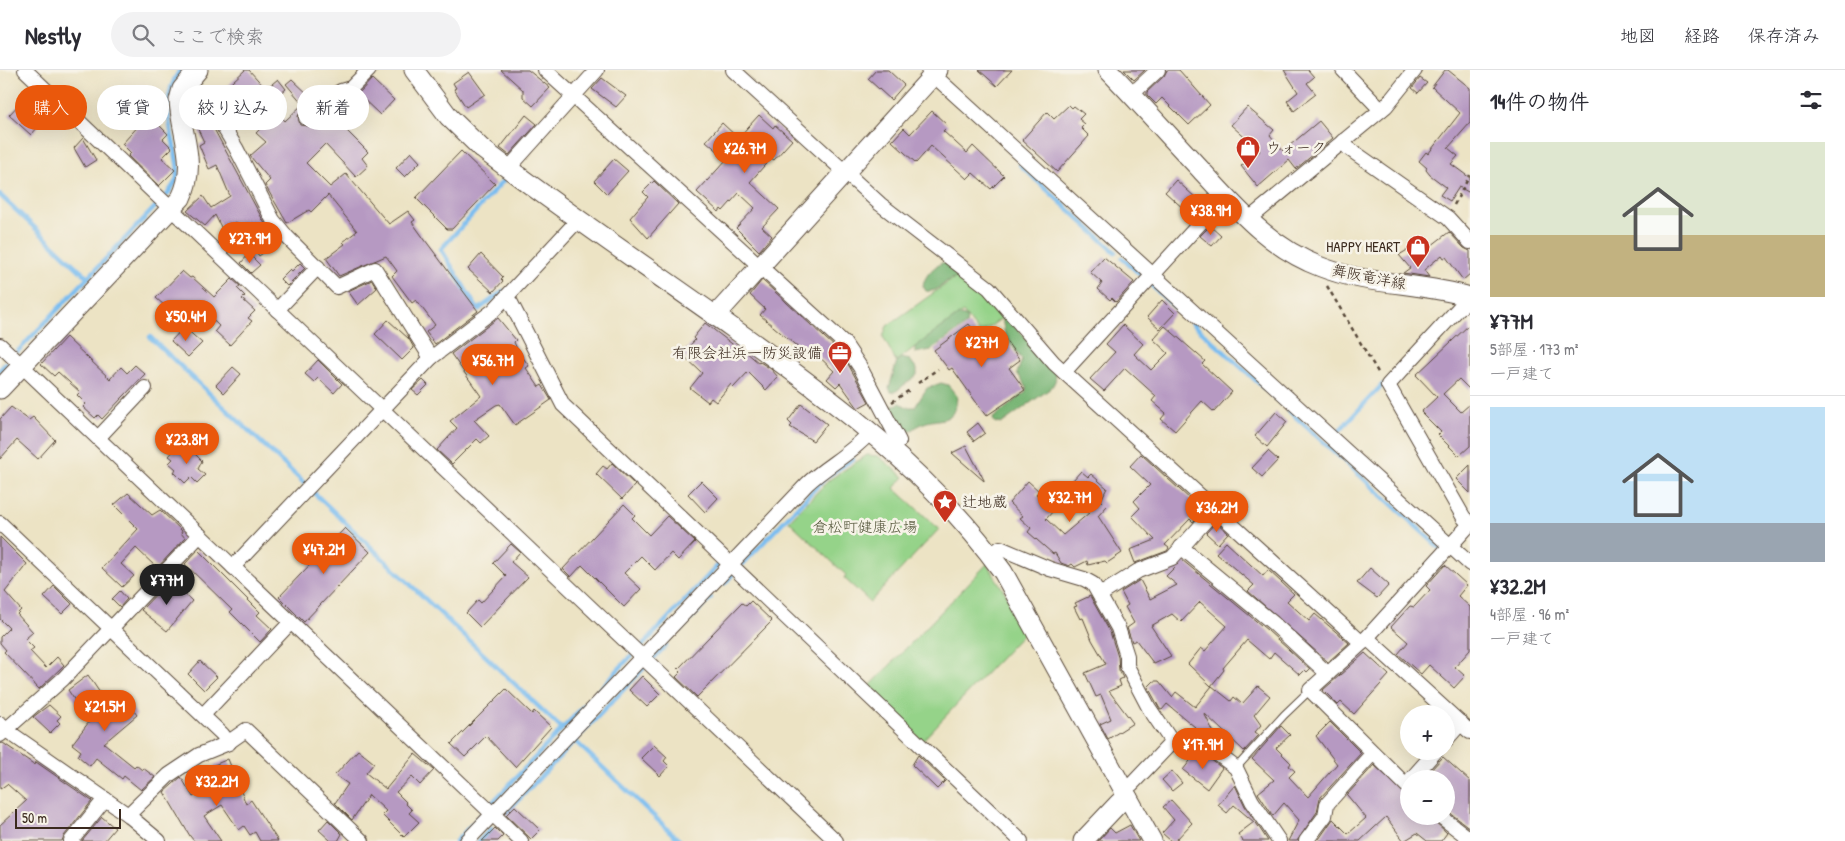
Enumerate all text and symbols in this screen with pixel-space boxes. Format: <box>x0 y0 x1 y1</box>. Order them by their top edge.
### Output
search box <box>111 12 461 57</box>
text: Nestly <box>25 19 81 51</box>
icon: search <box>129 21 157 49</box>
text: ここで検索 <box>169 23 264 49</box>
text: 地図 <box>1620 23 1656 48</box>
text: 経路 <box>1684 23 1720 48</box>
text: 保存済み <box>1748 23 1820 48</box>
chip: 購入 <box>15 85 87 130</box>
chip: 賃貸 <box>97 85 169 130</box>
chip: 絞り込み <box>179 85 287 130</box>
chip: 新着 <box>297 85 369 130</box>
icon: filters <box>1797 86 1825 114</box>
text: 14件の物件 <box>1490 87 1590 116</box>
pin: ¥26.7M <box>704 132 786 174</box>
shop icon: ウォーク <box>1235 135 1261 169</box>
text: ¥26.7M <box>724 137 766 159</box>
place label: ウォーク <box>1266 137 1326 158</box>
icon: home <box>1613 174 1703 264</box>
pin: ¥38.9M <box>1170 194 1252 236</box>
text: ¥38.9M <box>1191 199 1231 221</box>
pin: ¥27.9M <box>209 222 291 264</box>
text: ¥27.9M <box>229 227 271 249</box>
shop icon: HAPPY HEART <box>1405 234 1431 268</box>
place label: HAPPY HEART <box>1326 236 1401 257</box>
street label: 舞阪竜洋線 <box>1330 259 1408 294</box>
pin: ¥50.4M <box>145 300 227 342</box>
text: ¥50.4M <box>166 305 206 327</box>
text: ¥77M <box>1490 307 1533 336</box>
pin: ¥27M <box>952 326 1012 368</box>
text: ¥27M <box>966 331 998 353</box>
text: 5部屋 · 173 m² <box>1490 338 1578 360</box>
office icon: 有限会社浜一防災設備 <box>827 340 853 374</box>
place label: 有限会社浜一防災設備 <box>672 342 822 363</box>
pin: ¥56.7M <box>452 344 534 386</box>
text: ¥56.7M <box>472 349 514 371</box>
text: 一戸建て <box>1490 362 1554 384</box>
pin: ¥23.8M <box>146 422 228 465</box>
text: ¥23.8M <box>166 428 208 450</box>
icon: home <box>1613 440 1703 530</box>
pin: ¥32.7M <box>1029 480 1111 523</box>
text: ¥32.7M <box>1049 486 1091 508</box>
place icon: 辻地蔵 <box>932 489 958 523</box>
pin: ¥36.2M <box>1176 490 1258 533</box>
place label: 辻地蔵 <box>962 491 1007 512</box>
text: ¥36.2M <box>1196 496 1238 518</box>
park label: 倉松町健康広場 <box>812 516 918 537</box>
pin: ¥47.2M <box>283 532 365 575</box>
text: ¥47.2M <box>303 538 345 560</box>
pin: ¥77M <box>137 564 197 606</box>
text: ¥77M <box>151 569 183 591</box>
text: ¥32.2M <box>1490 572 1546 601</box>
text: 4部屋 · 96 m² <box>1490 603 1569 625</box>
text: 一戸建て <box>1490 627 1554 649</box>
pin: ¥21.5M <box>64 690 146 732</box>
text: ¥21.5M <box>85 695 125 717</box>
map controls <box>1400 705 1455 825</box>
button: + <box>1400 705 1455 760</box>
pin: ¥17.9M <box>1162 728 1244 770</box>
text: ¥17.9M <box>1183 733 1223 755</box>
pin: ¥32.2M <box>176 764 258 807</box>
text: ¥32.2M <box>196 770 238 792</box>
button: − <box>1400 770 1455 825</box>
scale bar <box>15 806 121 829</box>
text: 50 m <box>22 808 47 827</box>

